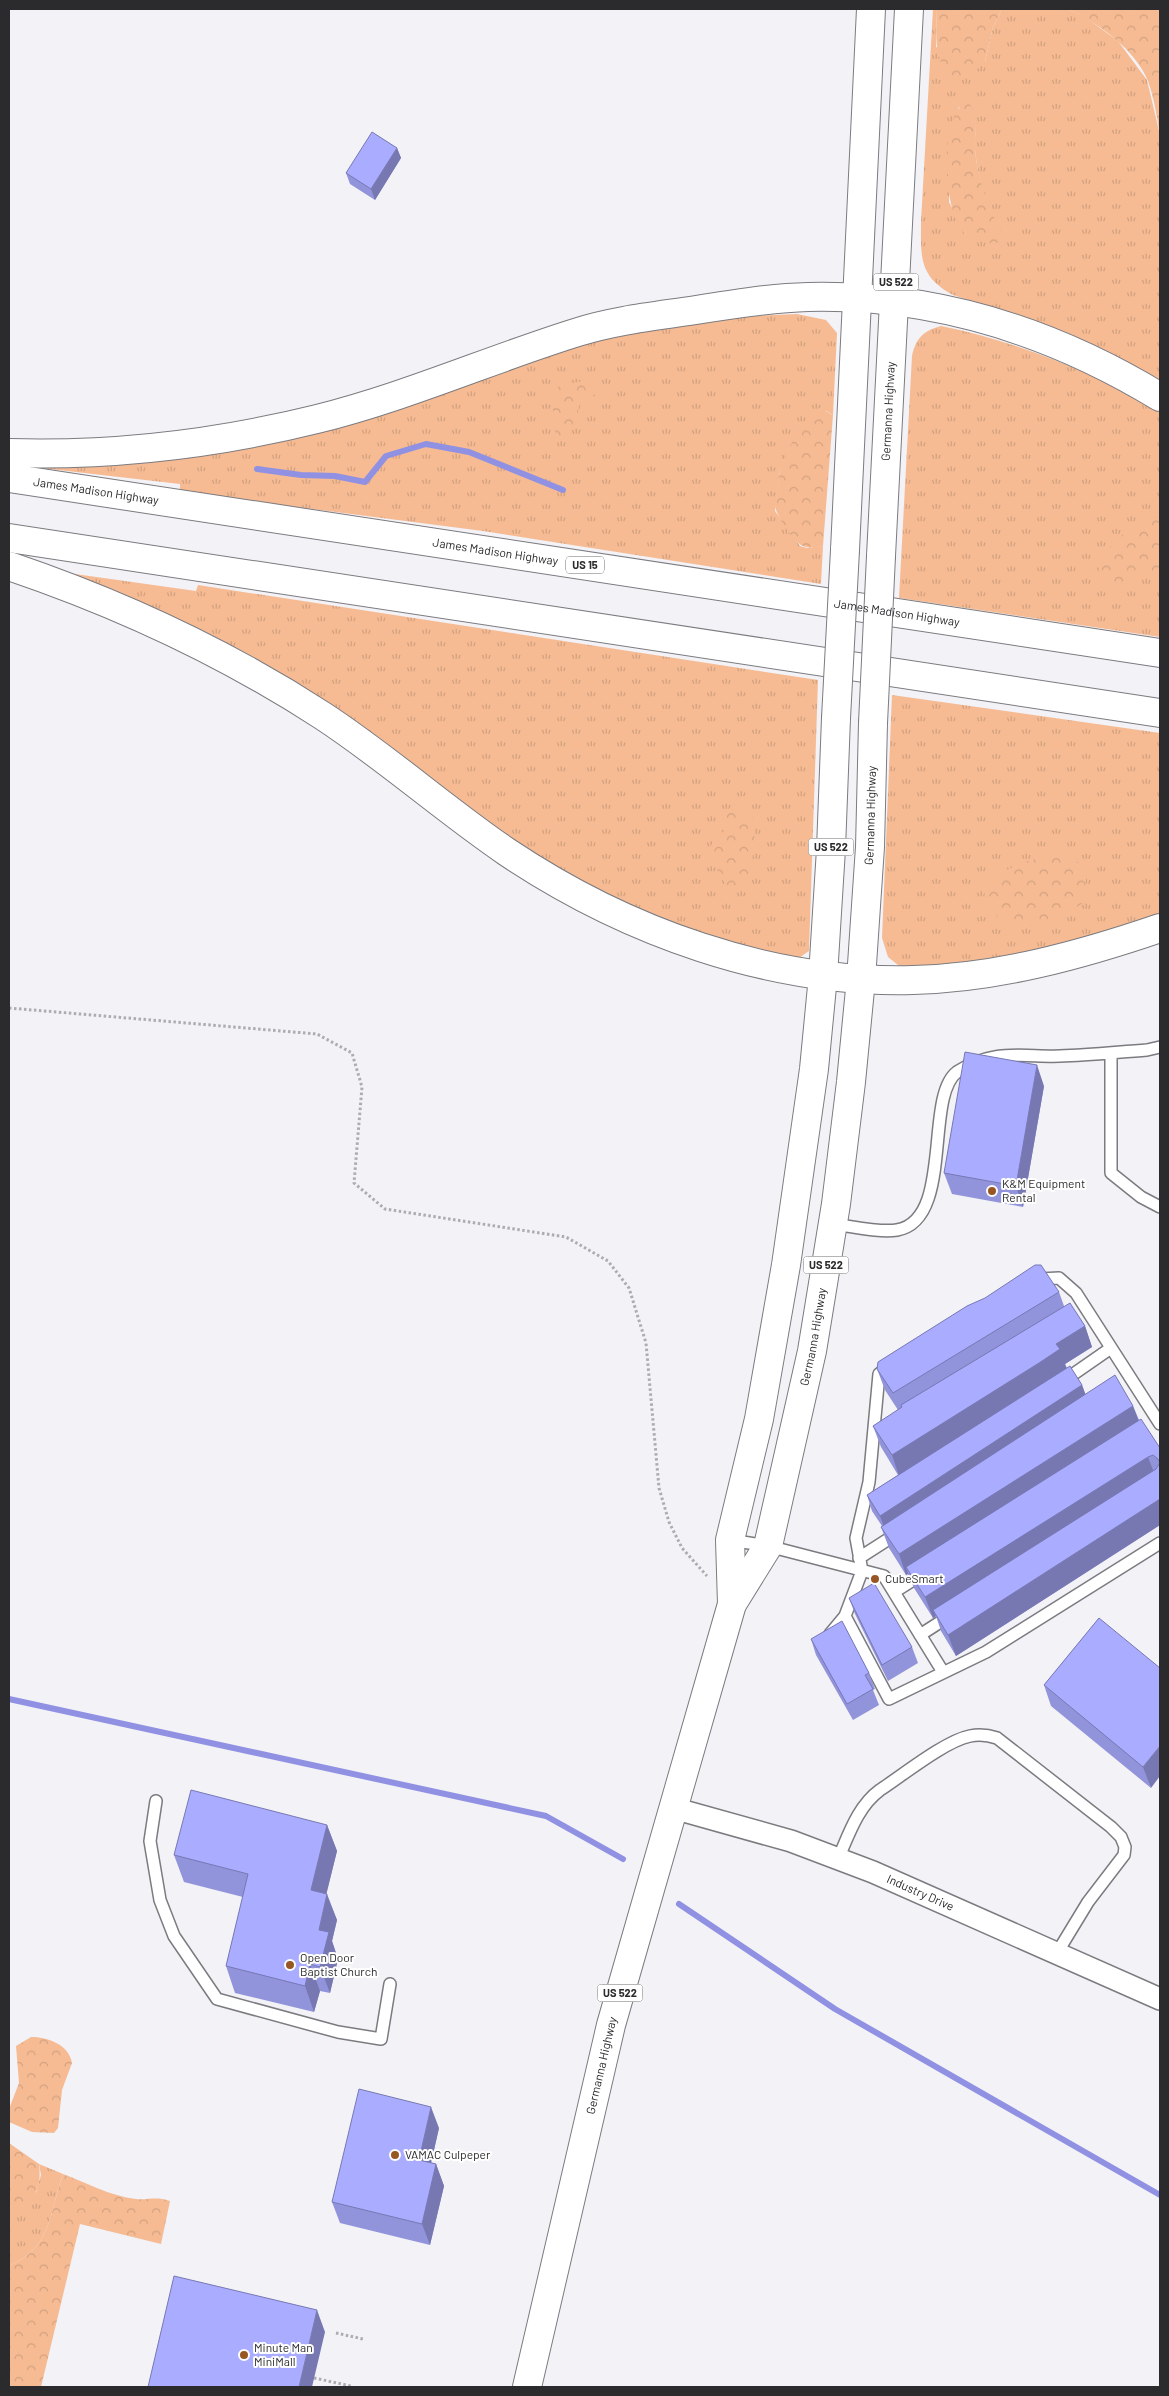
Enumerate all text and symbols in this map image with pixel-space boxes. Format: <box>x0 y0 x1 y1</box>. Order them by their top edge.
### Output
road number: US 522 <box>874 274 918 290</box>
street label: Germanna Highway <box>878 361 897 461</box>
street label: James Madison Highway <box>32 474 160 507</box>
street label: James Madison Highway <box>432 535 560 567</box>
road number: US 15 <box>566 556 604 574</box>
street label: James Madison Highway <box>833 596 961 629</box>
street label: Germanna Highway <box>861 765 878 865</box>
road number: US 522 <box>808 839 854 856</box>
place label: K&M Equipment Rental <box>1002 1176 1085 1204</box>
marker: K&M Equipment Rental <box>986 1185 998 1197</box>
road number: US 522 <box>804 1256 848 1274</box>
street label: Germanna Highway <box>796 1286 828 1387</box>
place label: CubeSmart <box>885 1571 944 1585</box>
marker: CubeSmart <box>869 1573 881 1585</box>
street label: Industry Drive <box>885 1871 957 1913</box>
place label: Open Door Baptist Church <box>300 1950 377 1978</box>
marker: Open Door Baptist Church <box>284 1959 296 1971</box>
road number: US 522 <box>598 1985 642 2002</box>
street label: Germanna Highway <box>583 2015 619 2115</box>
place label: VAMAC Culpeper <box>405 2147 491 2161</box>
marker: VAMAC Culpeper <box>389 2149 401 2161</box>
place label: Minute Man MiniMall <box>254 2340 313 2368</box>
marker: Minute Man MiniMall <box>238 2349 250 2361</box>

